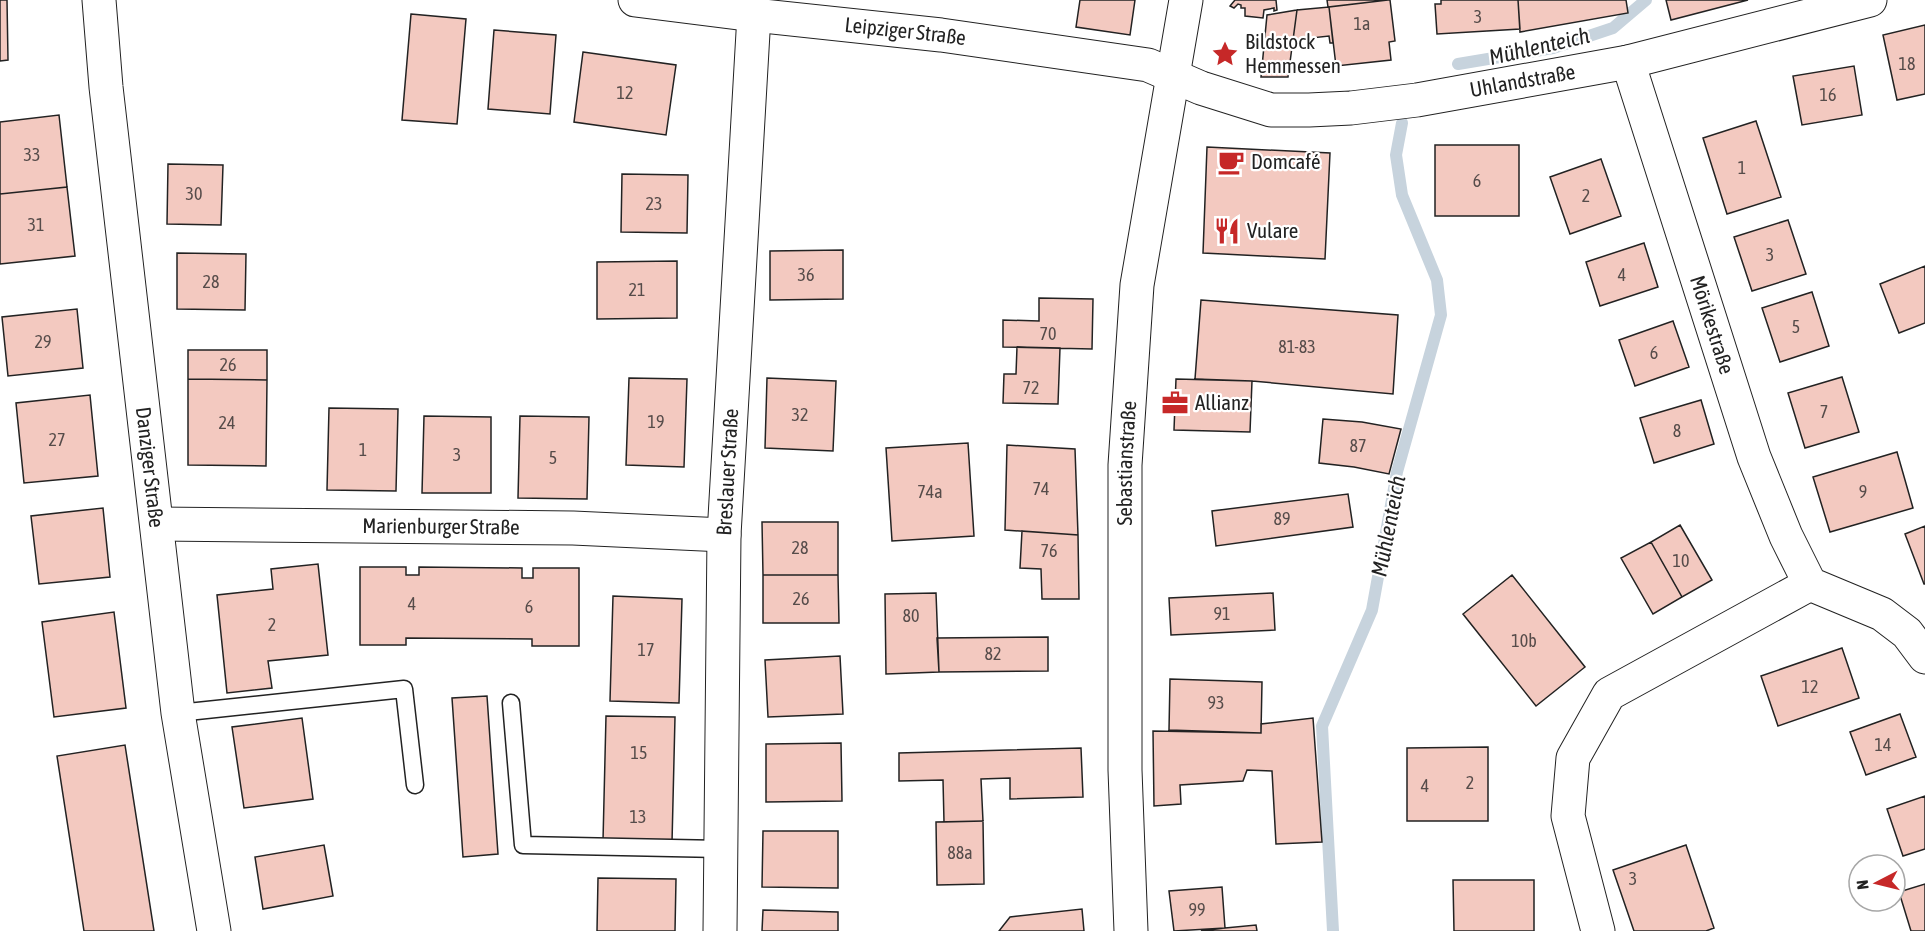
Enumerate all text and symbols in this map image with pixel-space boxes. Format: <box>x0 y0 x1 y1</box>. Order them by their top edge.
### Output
house number: 3 <box>1474 6 1482 27</box>
street label: Leipziger Straße <box>843 12 968 49</box>
house number: 1a <box>1354 13 1370 34</box>
water label: Mühlenteich <box>1486 22 1592 70</box>
place label: Bildstock Hemmessen <box>1245 29 1341 77</box>
place icon: Bildstock Hemmessen <box>1210 39 1240 69</box>
house number: 18 <box>1899 53 1915 74</box>
street label: Uhlandstraße <box>1468 59 1577 101</box>
house number: 12 <box>617 82 633 103</box>
house number: 16 <box>1820 84 1836 105</box>
house number: 33 <box>24 144 40 165</box>
cafe icon: Domcafé <box>1216 147 1246 177</box>
place label: Domcafé <box>1251 149 1321 173</box>
house number: 1 <box>1738 157 1746 178</box>
house number: 6 <box>1473 170 1481 191</box>
house number: 30 <box>186 183 202 204</box>
house number: 2 <box>1582 185 1590 206</box>
house number: 23 <box>646 193 662 214</box>
house number: 31 <box>28 214 44 235</box>
restaurant icon: Vulare <box>1212 216 1242 246</box>
place label: Vulare <box>1247 218 1298 242</box>
house number: 3 <box>1766 244 1774 265</box>
house number: 36 <box>798 264 814 285</box>
house number: 4 <box>1618 264 1626 285</box>
house number: 28 <box>203 271 219 292</box>
street label: Mörikestraße <box>1686 272 1740 377</box>
house number: 21 <box>629 279 645 300</box>
house number: 5 <box>1792 316 1800 337</box>
house number: 70 <box>1040 323 1056 344</box>
house number: 29 <box>35 331 51 352</box>
house number: 81-83 <box>1278 336 1316 357</box>
house number: 6 <box>1650 342 1658 363</box>
house number: 26 <box>220 354 236 375</box>
house number: 72 <box>1023 377 1039 398</box>
office icon: Allianz <box>1160 388 1190 418</box>
place label: Allianz <box>1195 390 1249 414</box>
street label: Sebastianstraße <box>1112 400 1140 526</box>
house number: 7 <box>1820 401 1828 422</box>
house number: 32 <box>792 404 808 425</box>
street label: Danziger Straße <box>132 405 170 529</box>
street label: Breslauer Straße <box>711 408 742 536</box>
house number: 19 <box>648 411 664 432</box>
house number: 24 <box>219 412 235 433</box>
house number: 8 <box>1673 420 1681 441</box>
house number: 27 <box>49 429 65 450</box>
house number: 87 <box>1350 435 1366 456</box>
house number: 1 <box>359 439 367 460</box>
house number: 3 <box>453 444 461 465</box>
house number: 5 <box>549 447 557 468</box>
water label: Mühlenteich <box>1365 473 1411 579</box>
house number: 74 <box>1033 478 1049 499</box>
house number: 74a <box>917 481 943 502</box>
house number: 9 <box>1859 481 1867 502</box>
house number: 89 <box>1274 508 1290 529</box>
street label: Marienburger Straße <box>362 513 520 538</box>
house number: 28 <box>792 537 808 558</box>
house number: 76 <box>1041 540 1057 561</box>
house number: 10 <box>1673 550 1689 571</box>
house number: 26 <box>793 588 809 609</box>
house number: 4 <box>408 593 416 614</box>
house number: 6 <box>525 596 533 617</box>
house number: 91 <box>1214 603 1230 624</box>
house number: 80 <box>903 605 919 626</box>
house number: 2 <box>268 614 276 635</box>
house number: 10b <box>1511 630 1537 651</box>
house number: 17 <box>638 639 654 660</box>
house number: 82 <box>985 643 1001 664</box>
house number: 12 <box>1802 676 1818 697</box>
house number: 93 <box>1208 692 1224 713</box>
house number: 14 <box>1875 734 1891 755</box>
house number: 15 <box>631 742 647 763</box>
house number: 2 <box>1466 772 1474 793</box>
house number: 4 <box>1421 775 1429 796</box>
house number: 13 <box>630 806 646 827</box>
house number: 88a <box>947 842 973 863</box>
north arrow <box>1847 853 1907 913</box>
house number: 3 <box>1629 868 1637 889</box>
text: N <box>1853 879 1872 891</box>
house number: 99 <box>1189 899 1205 920</box>

